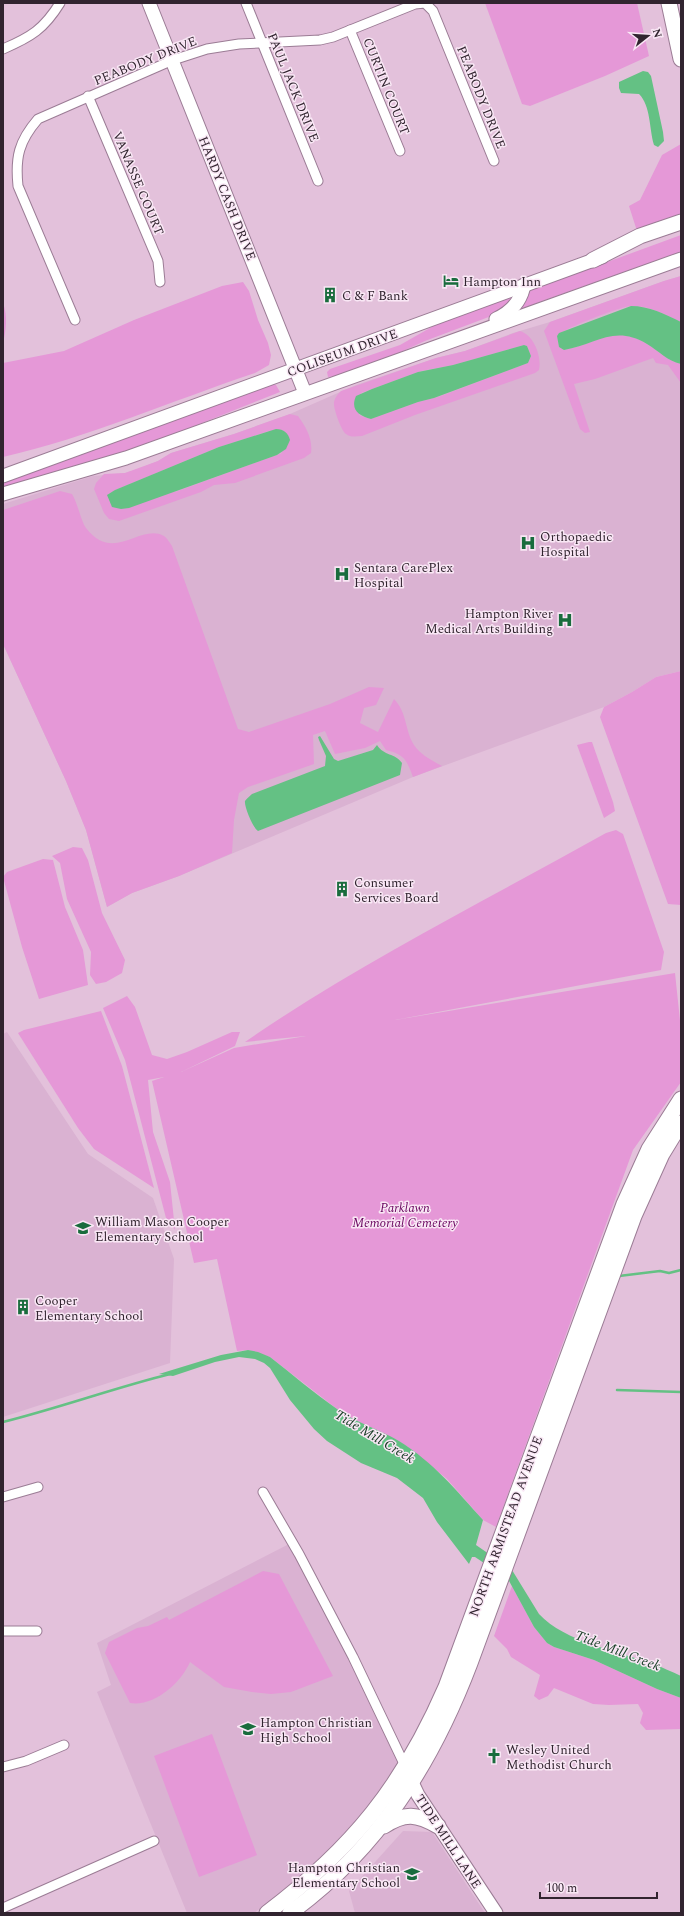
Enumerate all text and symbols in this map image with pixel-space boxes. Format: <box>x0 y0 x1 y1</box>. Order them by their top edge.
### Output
north arrow <box>628 16 668 56</box>
text: N <box>648 26 667 40</box>
street label: PAUL JACK DRIVE <box>262 30 324 145</box>
street label: PEABODY DRIVE <box>91 31 200 91</box>
street label: CURTIN COURT <box>357 35 415 138</box>
street label: PEABODY DRIVE <box>451 43 511 152</box>
street label: VANASSE COURT <box>107 128 169 239</box>
street label: HARDY CASH DRIVE <box>193 133 261 264</box>
hotel icon: Hampton Inn <box>442 272 460 290</box>
place label: Hampton Inn <box>463 272 542 292</box>
building icon: C & F Bank <box>321 286 339 304</box>
place label: C & F Bank <box>342 286 408 306</box>
street label: COLISEUM DRIVE <box>284 324 401 382</box>
place label: Orthopaedic Hospital <box>540 527 613 562</box>
hospital icon: Orthopaedic Hospital <box>519 534 537 552</box>
place label: Sentara CarePlex Hospital <box>354 558 453 593</box>
hospital icon: Sentara CarePlex Hospital <box>333 565 351 583</box>
place label: Hampton River Medical Arts Building <box>425 604 553 639</box>
hospital icon: Hampton River Medical Arts Building <box>556 611 574 629</box>
place label: Consumer Services Board <box>354 873 439 908</box>
building icon: Consumer Services Board <box>333 880 351 898</box>
park label: Parklawn Memorial Cemetery <box>352 1198 458 1233</box>
place label: William Mason Cooper Elementary School <box>95 1212 229 1247</box>
school or university icon: William Mason Cooper Elementary School <box>74 1219 92 1237</box>
place label: Cooper Elementary School <box>35 1291 143 1326</box>
building icon: Cooper Elementary School <box>14 1298 32 1316</box>
water label: Tide Mill Creek <box>331 1404 419 1469</box>
street label: NORTH ARMISTEAD AVENUE <box>464 1433 548 1619</box>
water label: Tide Mill Creek <box>572 1625 664 1677</box>
place label: Hampton Christian High School <box>260 1713 373 1748</box>
school or university icon: Hampton Christian High School <box>239 1720 257 1738</box>
place label: Wesley United Methodist Church <box>506 1740 612 1775</box>
church icon: Wesley United Methodist Church <box>485 1747 503 1765</box>
street label: TIDE MILL LANE <box>410 1790 486 1893</box>
place label: Hampton Christian Elementary School <box>288 1858 400 1893</box>
school or university icon: Hampton Christian Elementary School <box>403 1865 421 1883</box>
scale bar <box>540 1874 657 1900</box>
text: 100 m <box>546 1879 577 1898</box>

